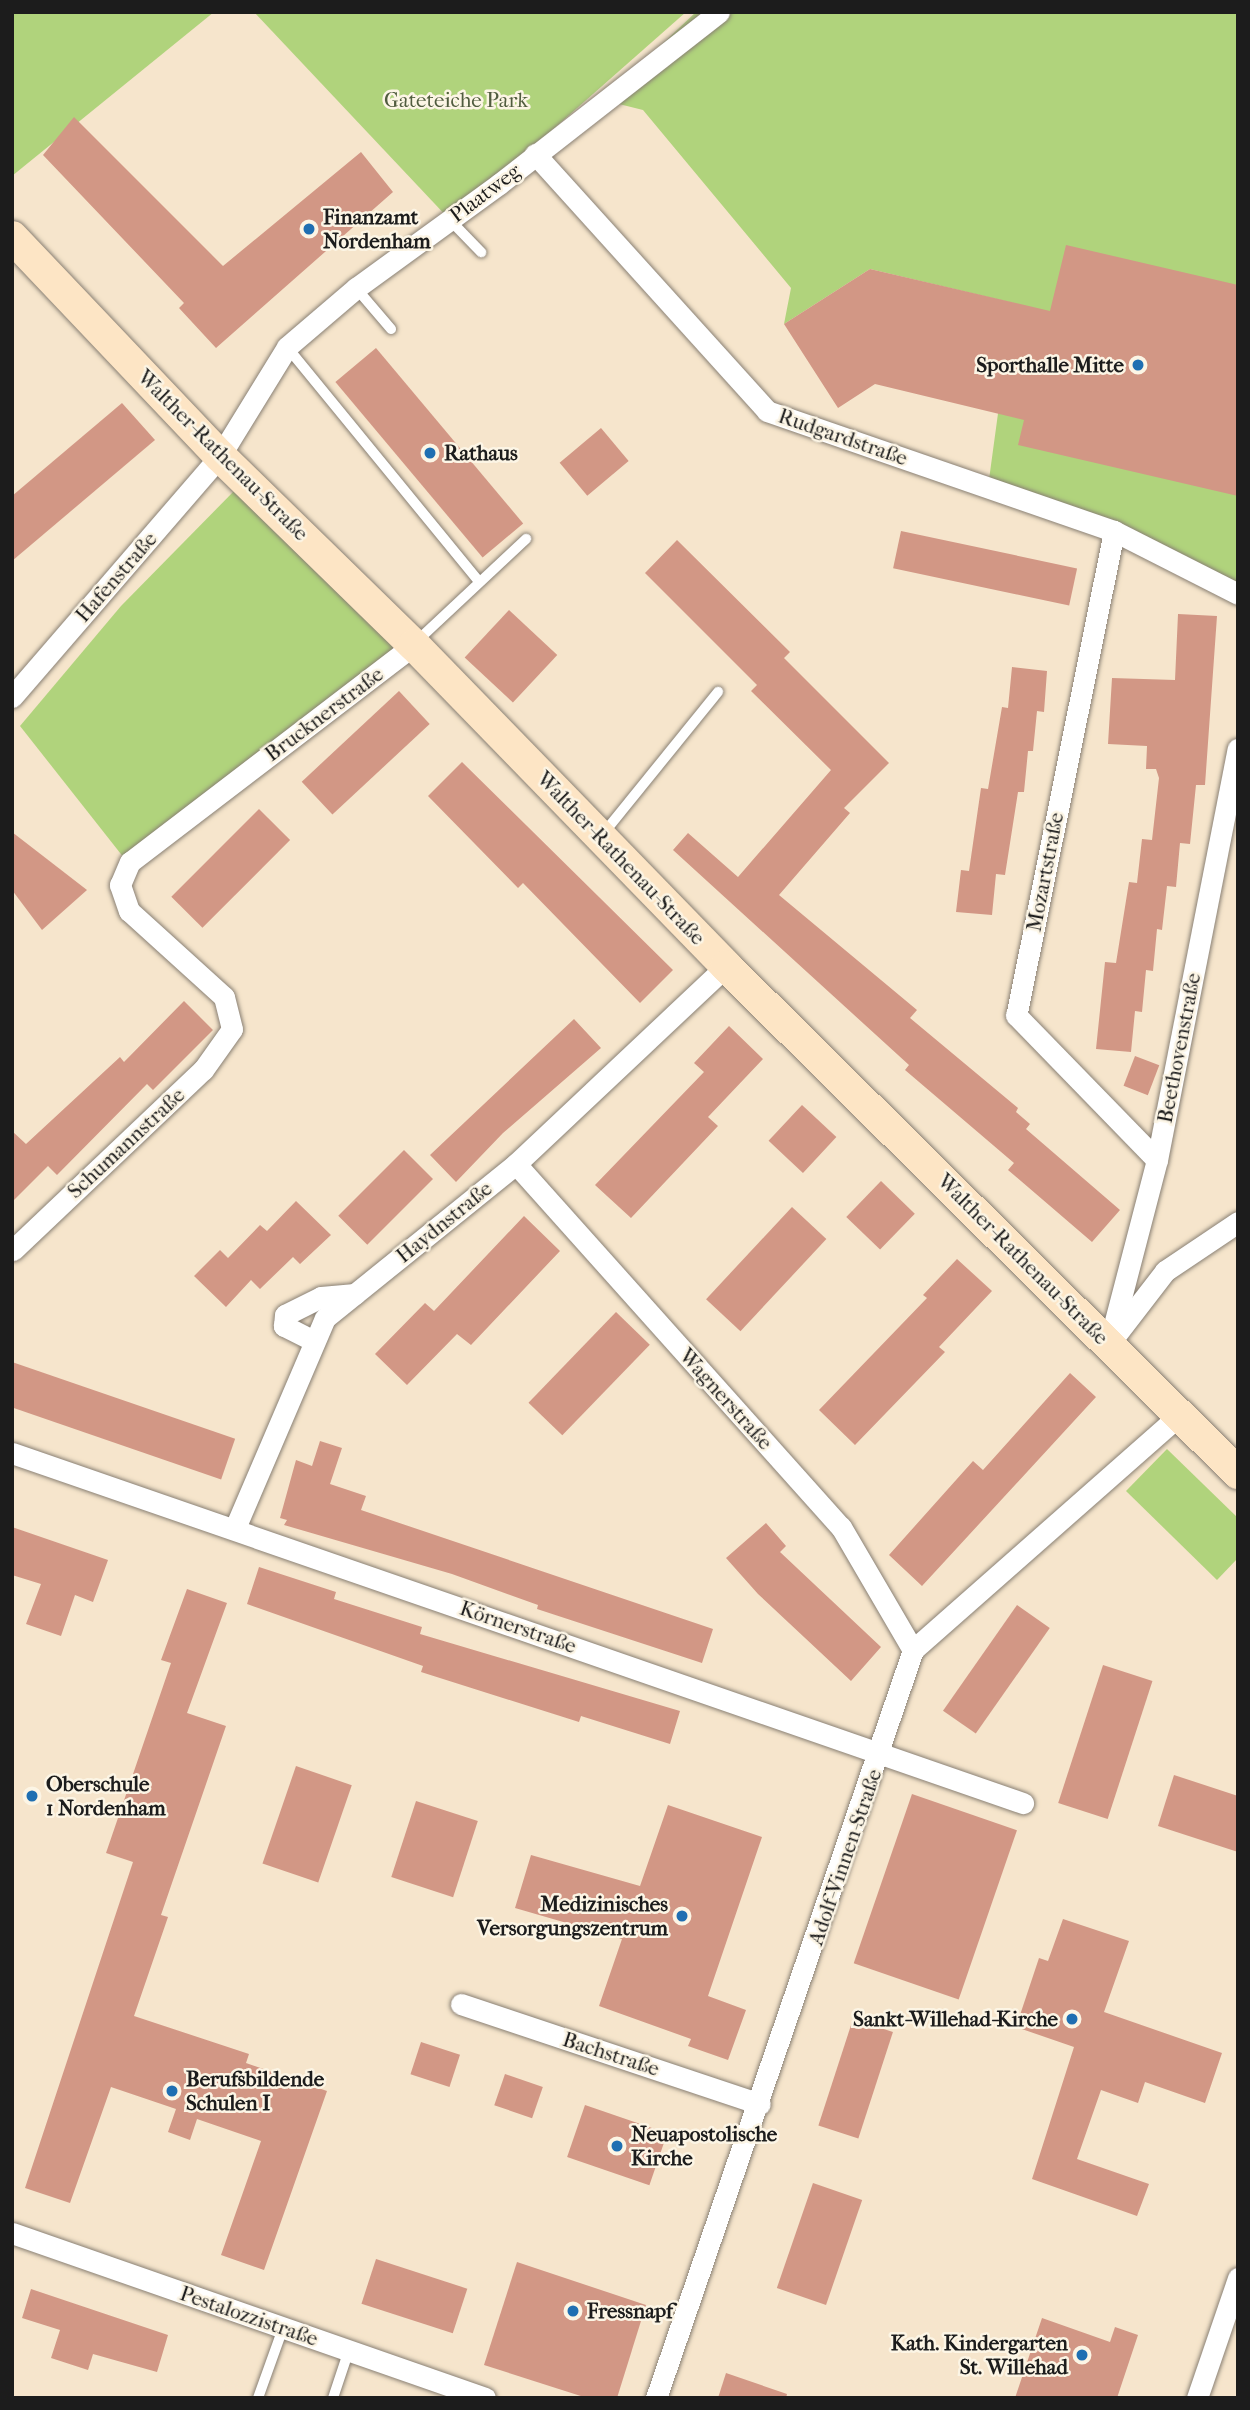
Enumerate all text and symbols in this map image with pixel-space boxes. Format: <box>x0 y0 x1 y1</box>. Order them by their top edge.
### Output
park label: Gateteiche Park <box>384 87 528 113</box>
street label: Plaatweg <box>445 158 525 228</box>
place label: Finanzamt Nordenham <box>323 204 431 254</box>
marker: Finanzamt Nordenham <box>301 221 317 237</box>
place label: Sporthalle Mitte <box>976 352 1124 378</box>
marker: Sporthalle Mitte <box>1130 357 1146 373</box>
street label: Walther-Rathenau-Straße <box>132 364 314 546</box>
street label: Rudgardstraße <box>775 403 911 471</box>
place label: Rathaus <box>444 440 518 466</box>
marker: Rathaus <box>422 445 438 461</box>
street label: Hafenstraße <box>70 527 162 627</box>
street label: Brucknerstraße <box>260 661 388 767</box>
street label: Walther-Rathenau-Straße <box>532 766 710 950</box>
street label: Mozartstraße <box>1021 810 1069 934</box>
street label: Beethovenstraße <box>1152 971 1206 1125</box>
street label: Schumannstraße <box>62 1082 190 1204</box>
street label: Walther-Rathenau-Straße <box>932 1168 1114 1350</box>
street label: Haydnstraße <box>391 1176 497 1268</box>
street label: Wagnerstraße <box>674 1343 778 1455</box>
street label: Körnerstraße <box>456 1595 580 1659</box>
street label: Adolf-Vinnen-Straße <box>803 1766 887 1948</box>
place label: Oberschule 1 Nordenham <box>46 1771 166 1821</box>
marker: Oberschule 1 Nordenham <box>24 1788 40 1804</box>
place label: Medizinisches Versorgungszentrum <box>477 1891 668 1941</box>
marker: Medizinisches Versorgungszentrum <box>674 1908 690 1924</box>
place label: Sankt-Willehad-Kirche <box>853 2006 1058 2032</box>
marker: Sankt-Willehad-Kirche <box>1064 2011 1080 2027</box>
street label: Bachstraße <box>559 2027 663 2081</box>
place label: Berufsbildende Schulen I <box>186 2066 324 2116</box>
marker: Berufsbildende Schulen I <box>164 2083 180 2099</box>
place label: Neuapostolische Kirche <box>631 2121 777 2171</box>
marker: Neuapostolische Kirche <box>609 2138 625 2154</box>
street label: Pestalozzistraße <box>177 2281 321 2351</box>
place label: Fressnapf <box>587 2298 673 2324</box>
marker: Fressnapf <box>565 2303 581 2319</box>
place label: Kath. Kindergarten St. Willehad <box>891 2330 1068 2380</box>
marker: Kath. Kindergarten St. Willehad <box>1074 2347 1090 2363</box>

